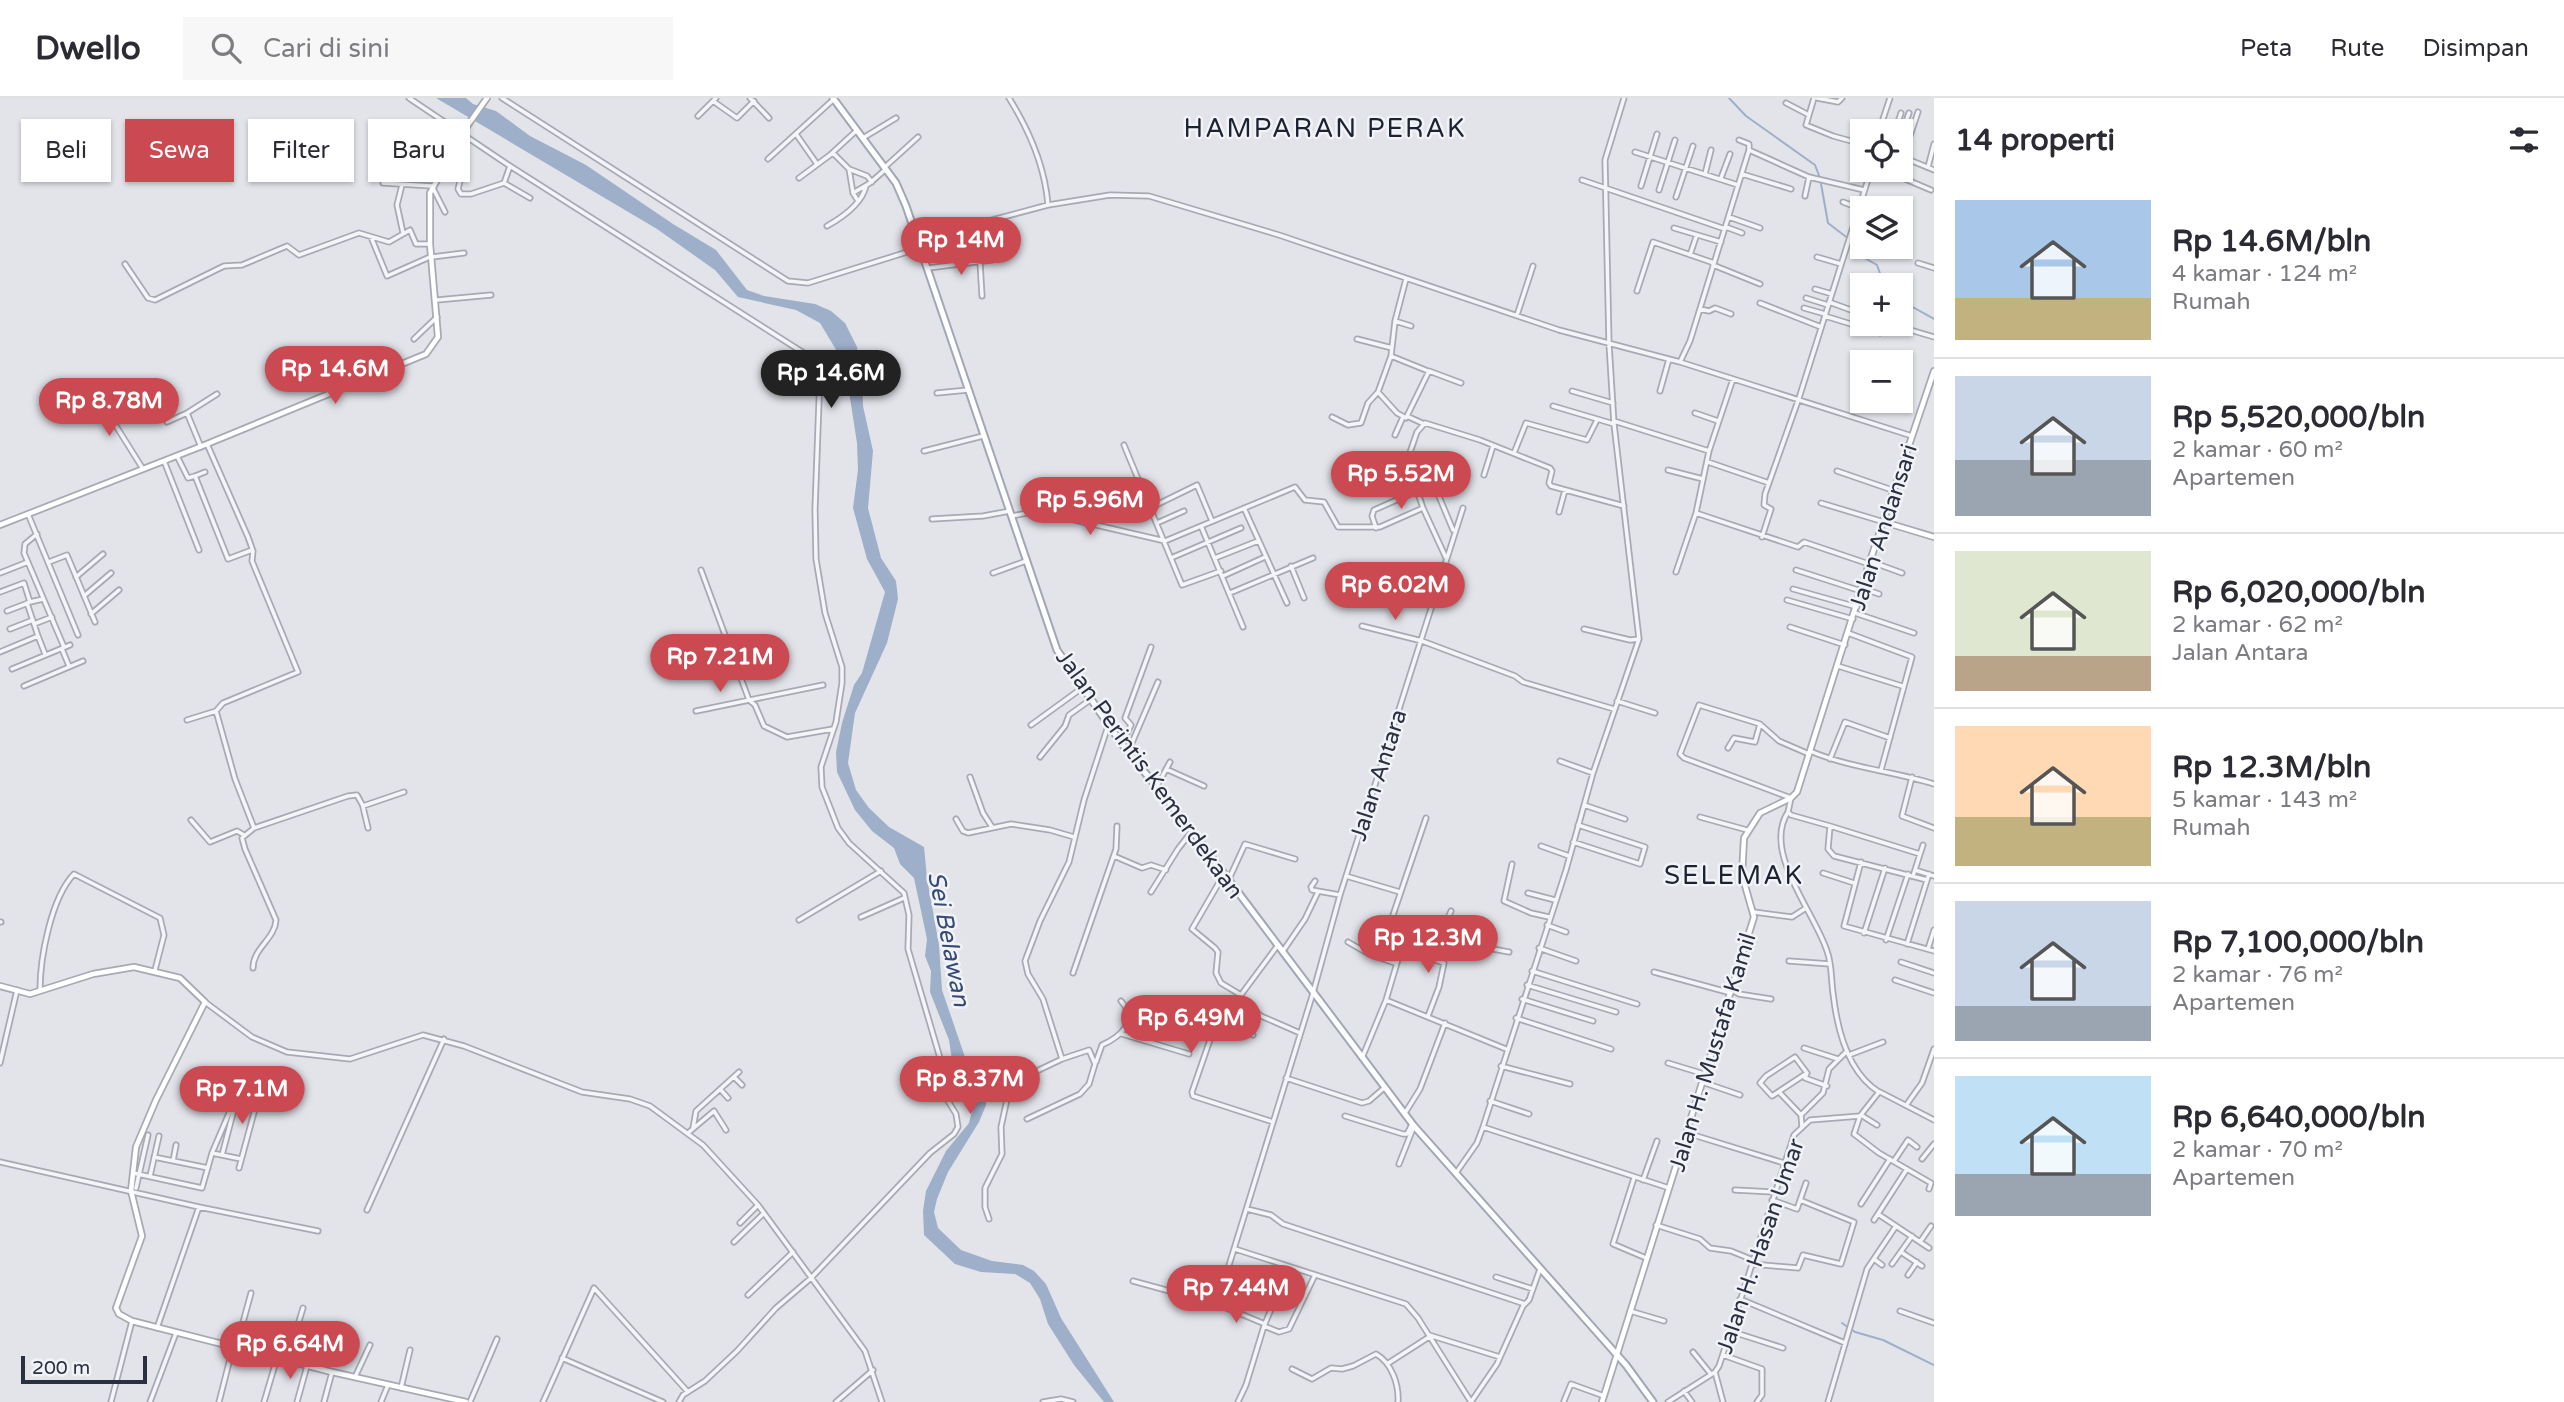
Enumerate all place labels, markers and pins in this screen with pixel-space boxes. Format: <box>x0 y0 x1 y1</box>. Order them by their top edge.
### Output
pin: Rp 14M <box>904 218 1018 277</box>
pin: Rp 14.6M <box>263 346 407 406</box>
pin: Rp 14.6M <box>759 350 903 410</box>
pin: Rp 8.78M <box>37 378 181 438</box>
pin: Rp 5.52M <box>1329 452 1473 511</box>
pin: Rp 5.96M <box>1018 478 1162 537</box>
pin: Rp 6.02M <box>1323 562 1467 622</box>
pin: Rp 7.21M <box>648 634 792 694</box>
pin: Rp 12.3M <box>1356 916 1500 975</box>
pin: Rp 6.49M <box>1119 996 1263 1055</box>
pin: Rp 8.37M <box>898 1056 1042 1116</box>
pin: Rp 7.1M <box>177 1066 307 1126</box>
pin: Rp 7.44M <box>1164 1266 1308 1325</box>
pin: Rp 6.64M <box>218 1322 362 1381</box>

